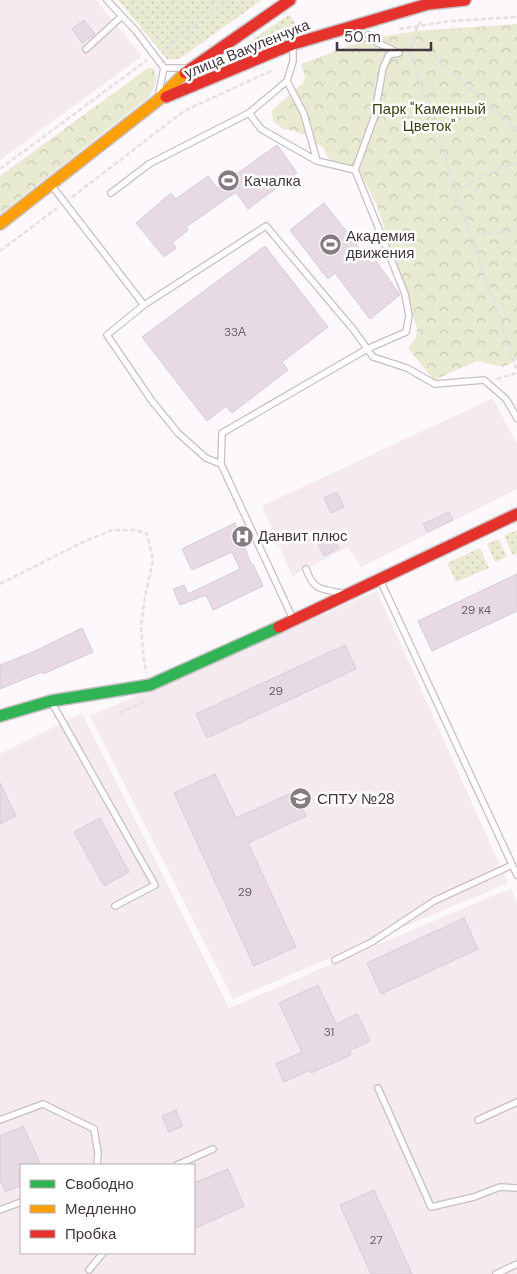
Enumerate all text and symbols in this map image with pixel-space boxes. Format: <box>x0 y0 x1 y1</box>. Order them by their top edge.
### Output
street label: улица Вакуленчука <box>181 14 313 83</box>
scale bar <box>337 20 431 52</box>
text: 50 m <box>344 27 381 47</box>
park label: Парк "Каменный Цветок" <box>372 99 486 136</box>
sports icon: Качалка <box>216 169 240 193</box>
place label: Качалка <box>244 171 302 191</box>
place label: Академия движения <box>346 226 415 263</box>
sports icon: Академия движения <box>318 233 342 257</box>
house number: 33А <box>224 324 246 340</box>
hospital icon: Данвит плюс <box>230 524 254 548</box>
place label: Данвит плюс <box>258 526 348 546</box>
house number: 29 к4 <box>461 602 491 618</box>
house number: 29 <box>269 683 283 699</box>
school or university icon: СПТУ №28 <box>289 787 313 811</box>
place label: СПТУ №28 <box>317 789 395 809</box>
house number: 29 <box>238 884 252 900</box>
house number: 31 <box>324 1024 334 1040</box>
legend <box>20 1164 195 1254</box>
text: Свободно <box>65 1174 134 1194</box>
text: Медленно <box>65 1199 136 1219</box>
text: Пробка <box>65 1224 117 1244</box>
house number: 27 <box>369 1232 383 1248</box>

